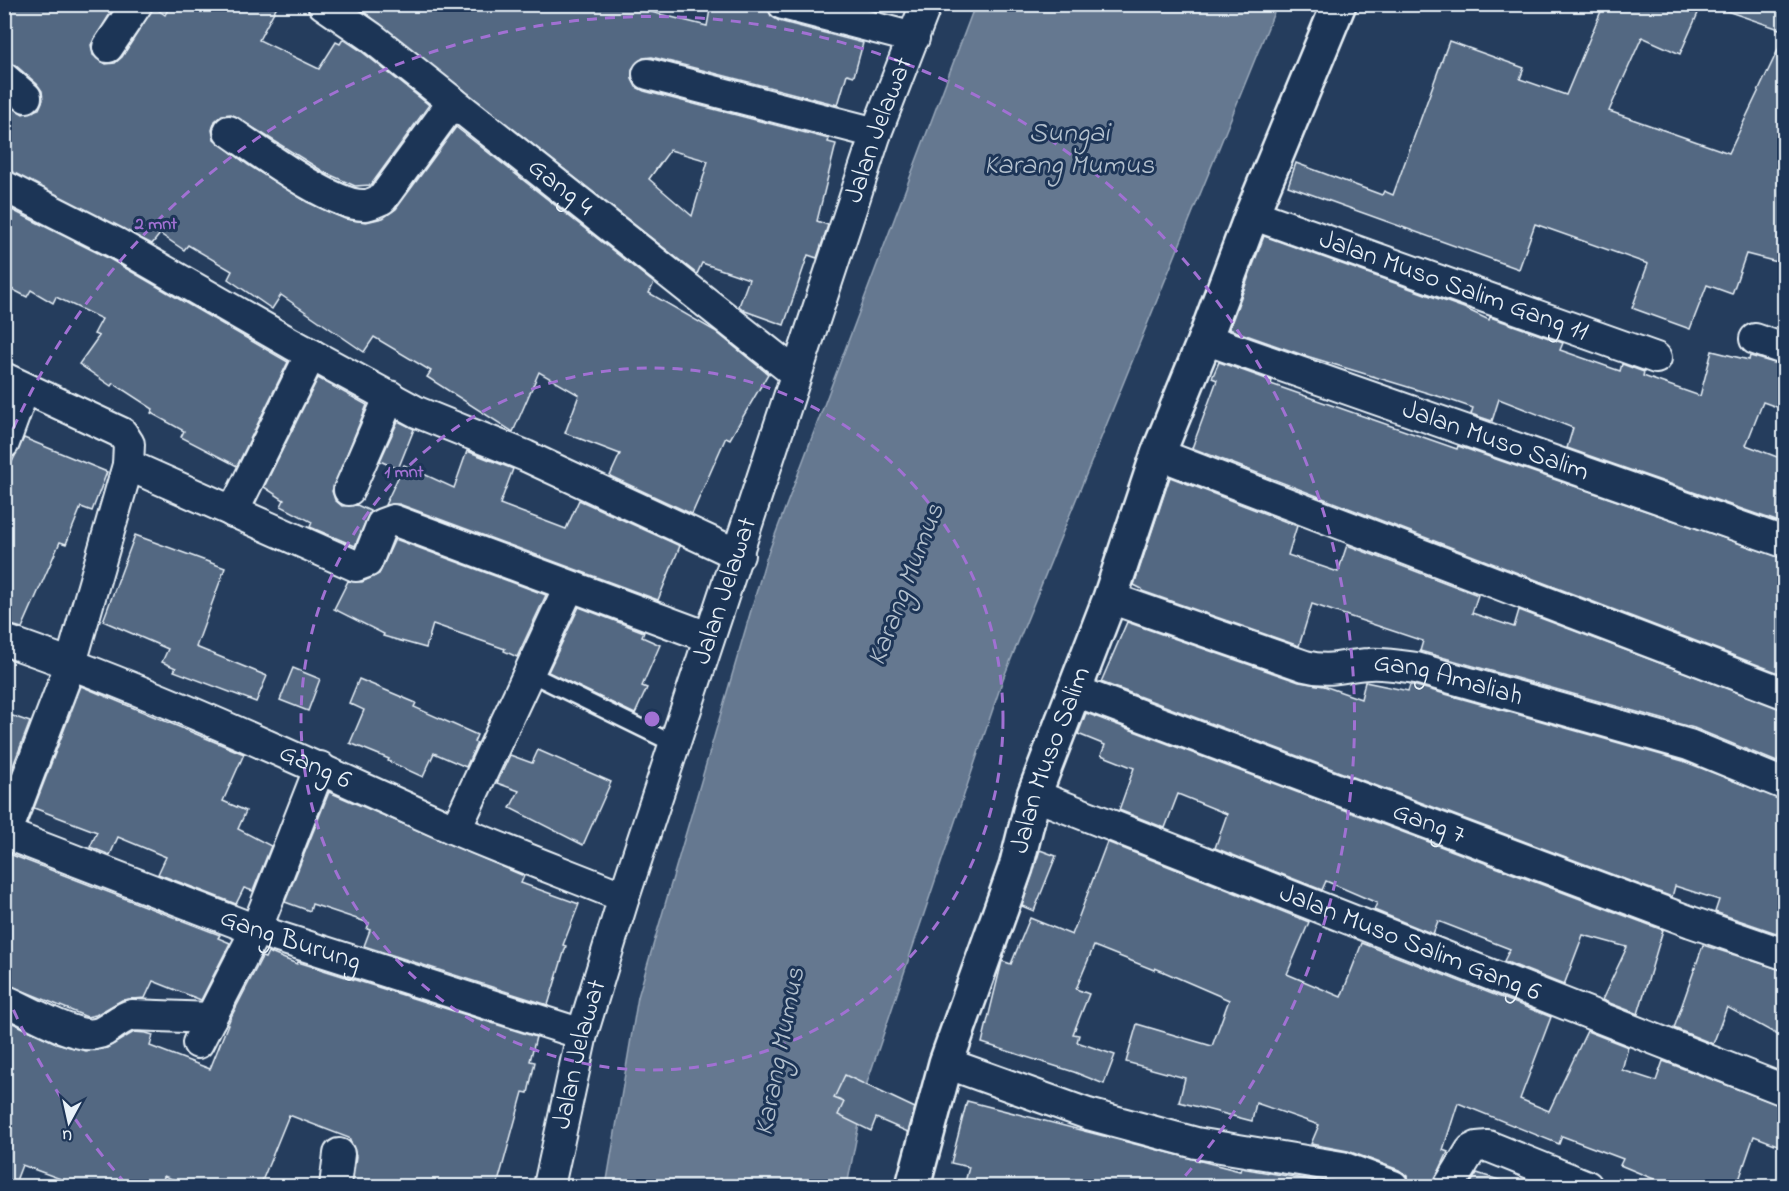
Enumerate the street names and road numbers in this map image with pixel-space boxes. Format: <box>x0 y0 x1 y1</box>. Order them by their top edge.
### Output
street label: Jalan Jelawat <box>835 51 923 208</box>
street label: Gang 4 <box>519 149 602 226</box>
street label: Jalan Muso Salim Gang 11 <box>1314 220 1594 352</box>
street label: Jalan Muso Salim <box>1397 390 1594 492</box>
street label: Jalan Jelawat <box>682 512 767 670</box>
street label: Gang Amaliah <box>1373 644 1527 717</box>
street label: Jalan Muso Salim <box>1001 661 1101 857</box>
street label: Gang 6 <box>273 733 358 800</box>
street label: Gang 7 <box>1387 792 1471 855</box>
street label: Jalan Muso Salim Gang 6 <box>1273 874 1547 1012</box>
street label: Gang Burung <box>214 898 366 982</box>
street label: Jalan Jelawat <box>542 975 617 1133</box>

